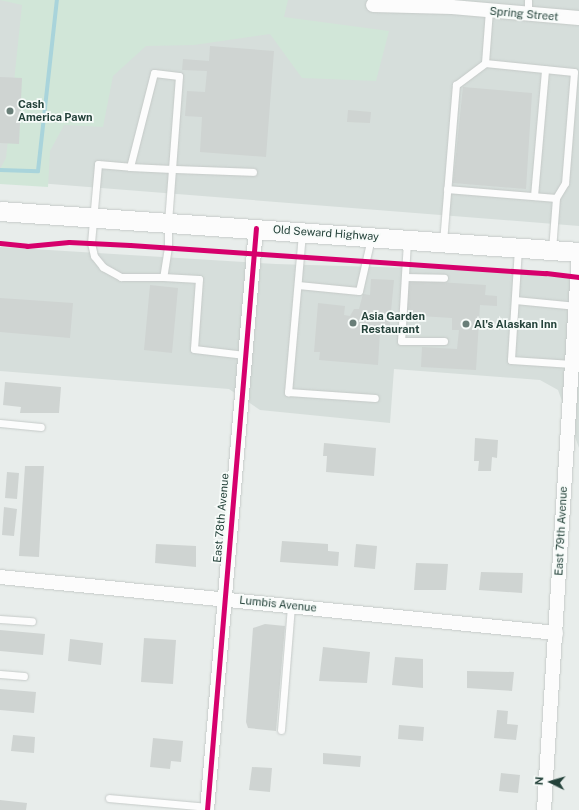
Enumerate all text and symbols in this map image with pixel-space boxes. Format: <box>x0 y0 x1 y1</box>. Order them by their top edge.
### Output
street label: Spring Street <box>489 4 559 24</box>
place label: Cash America Pawn <box>18 98 93 124</box>
marker: Cash America Pawn <box>5 106 15 116</box>
street label: Old Seward Highway <box>273 223 379 243</box>
place label: Asia Garden Restaurant <box>361 310 425 336</box>
place label: Al's Alaskan Inn <box>474 317 557 331</box>
marker: Asia Garden Restaurant <box>348 318 358 328</box>
marker: Al's Alaskan Inn <box>461 319 471 329</box>
street label: East 78th Avenue <box>211 473 231 563</box>
street label: East 79th Avenue <box>552 486 570 576</box>
street label: Lumbis Avenue <box>239 593 317 615</box>
north arrow <box>531 762 571 802</box>
text: N <box>533 776 545 786</box>

